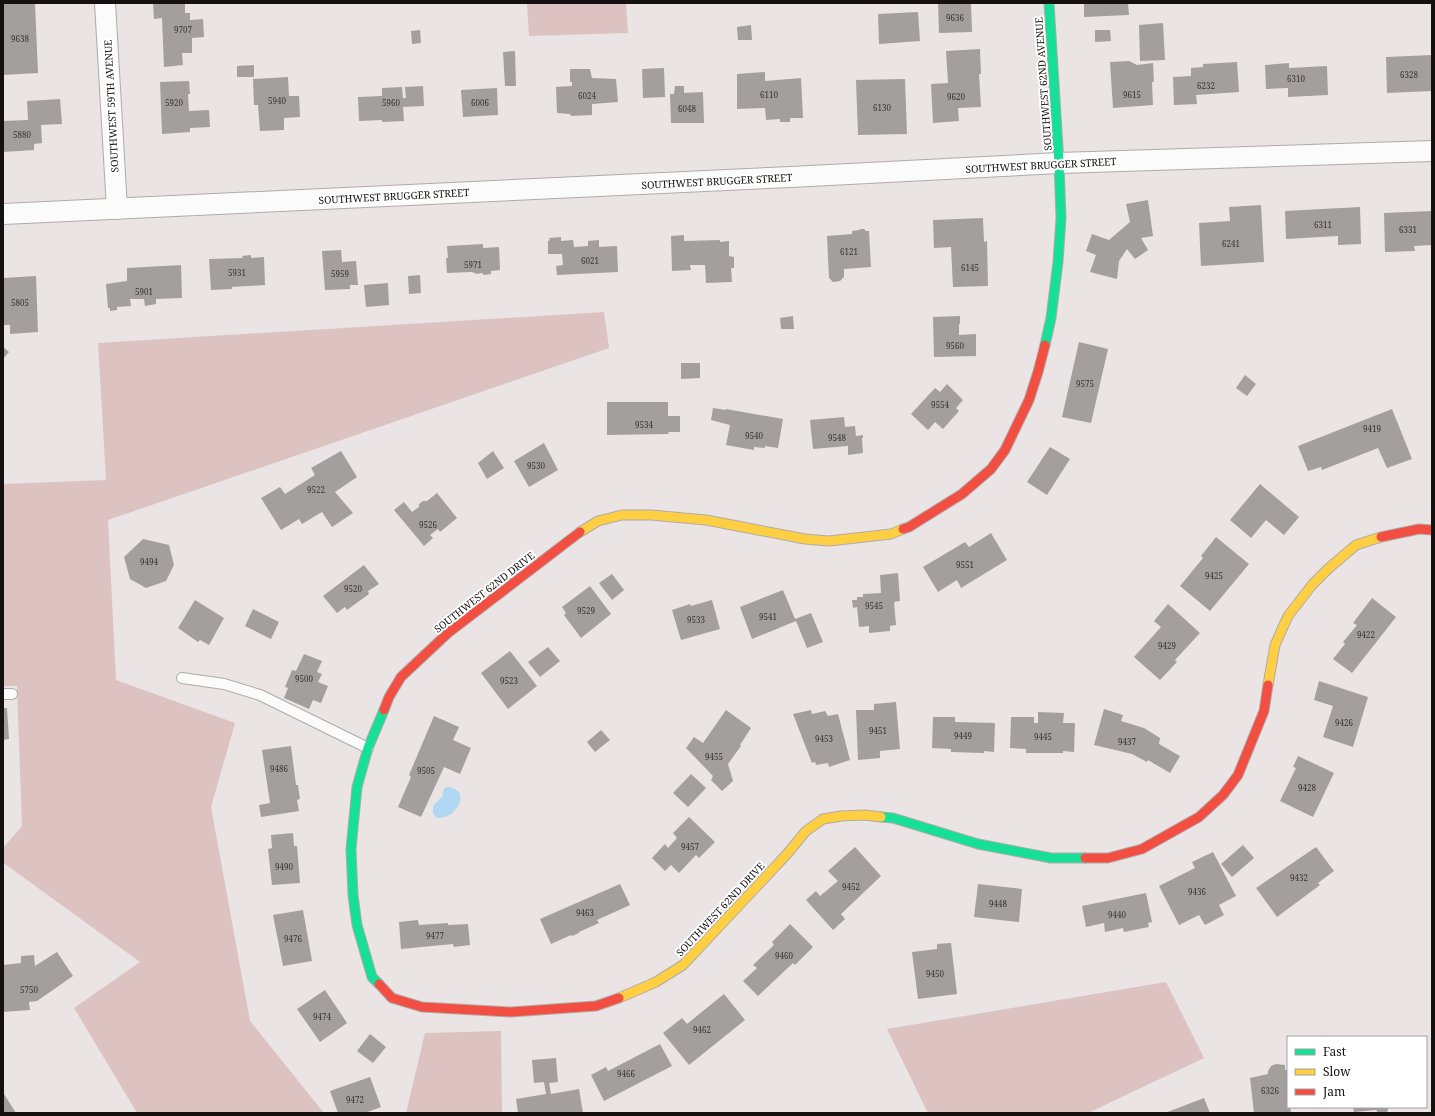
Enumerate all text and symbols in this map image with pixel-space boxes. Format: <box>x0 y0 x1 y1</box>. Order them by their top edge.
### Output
house number: 9636 <box>946 12 964 23</box>
street label: SOUTHWEST 62ND AVENUE <box>1031 17 1055 151</box>
house number: 9707 <box>174 24 192 35</box>
house number: 9638 <box>11 33 29 44</box>
street label: SOUTHWEST 59TH AVENUE <box>101 39 121 173</box>
house number: 6328 <box>1400 69 1418 80</box>
house number: 6310 <box>1287 73 1305 84</box>
house number: 6232 <box>1197 80 1215 91</box>
house number: 6110 <box>760 89 778 100</box>
house number: 9615 <box>1123 89 1141 100</box>
house number: 6024 <box>578 90 596 101</box>
house number: 9620 <box>947 91 965 102</box>
house number: 5940 <box>268 95 286 106</box>
house number: 5920 <box>165 97 183 108</box>
house number: 5960 <box>382 97 400 108</box>
house number: 6006 <box>471 97 489 108</box>
house number: 6130 <box>873 102 891 113</box>
house number: 6048 <box>678 103 696 114</box>
house number: 5880 <box>13 129 31 140</box>
street label: SOUTHWEST BRUGGER STREET <box>965 154 1117 176</box>
street label: SOUTHWEST BRUGGER STREET <box>641 170 793 192</box>
street label: SOUTHWEST BRUGGER STREET <box>318 185 470 207</box>
house number: 6311 <box>1314 219 1332 230</box>
house number: 6331 <box>1399 224 1417 235</box>
house number: 6241 <box>1222 238 1240 249</box>
house number: 6121 <box>840 246 858 257</box>
house number: 6021 <box>581 255 599 266</box>
house number: 5971 <box>464 259 482 270</box>
house number: 6145 <box>961 262 979 273</box>
house number: 5931 <box>228 267 246 278</box>
house number: 5959 <box>331 268 349 279</box>
house number: 5901 <box>135 286 153 297</box>
house number: 5805 <box>11 297 29 308</box>
house number: 9560 <box>946 340 964 351</box>
house number: 9575 <box>1076 378 1094 389</box>
house number: 9554 <box>931 399 949 410</box>
house number: 9534 <box>635 419 653 430</box>
house number: 9419 <box>1363 423 1381 434</box>
house number: 9540 <box>745 430 763 441</box>
house number: 9548 <box>828 432 846 443</box>
house number: 9530 <box>527 460 545 471</box>
house number: 9522 <box>307 484 325 495</box>
house number: 9526 <box>419 519 437 530</box>
street label: SOUTHWEST 62ND DRIVE <box>431 548 537 636</box>
house number: 9494 <box>140 556 158 567</box>
house number: 9551 <box>956 559 974 570</box>
house number: 9425 <box>1205 570 1223 581</box>
house number: 9520 <box>344 583 362 594</box>
house number: 9545 <box>865 600 883 611</box>
house number: 9529 <box>577 605 595 616</box>
house number: 9541 <box>759 611 777 622</box>
house number: 9533 <box>687 614 705 625</box>
house number: 9422 <box>1357 629 1375 640</box>
house number: 9429 <box>1158 640 1176 651</box>
house number: 9500 <box>295 673 313 684</box>
house number: 9523 <box>500 675 518 686</box>
house number: 9426 <box>1335 717 1353 728</box>
house number: 9451 <box>869 725 887 736</box>
house number: 9449 <box>954 730 972 741</box>
house number: 9445 <box>1034 731 1052 742</box>
house number: 9453 <box>815 733 833 744</box>
house number: 9437 <box>1118 736 1136 747</box>
house number: 9455 <box>705 751 723 762</box>
house number: 9486 <box>270 763 288 774</box>
house number: 9505 <box>417 765 435 776</box>
house number: 9428 <box>1298 782 1316 793</box>
house number: 9457 <box>681 841 699 852</box>
street label: SOUTHWEST 62ND DRIVE <box>673 859 767 959</box>
house number: 9490 <box>275 861 293 872</box>
house number: 9432 <box>1290 872 1308 883</box>
house number: 9452 <box>842 881 860 892</box>
house number: 9436 <box>1188 886 1206 897</box>
house number: 9448 <box>989 898 1007 909</box>
house number: 9463 <box>576 907 594 918</box>
house number: 9440 <box>1108 909 1126 920</box>
house number: 9477 <box>426 930 444 941</box>
house number: 9476 <box>284 933 302 944</box>
house number: 9460 <box>775 950 793 961</box>
house number: 9450 <box>926 968 944 979</box>
house number: 5750 <box>20 984 38 995</box>
house number: 9474 <box>313 1011 331 1022</box>
house number: 9462 <box>693 1024 711 1035</box>
legend <box>1287 1036 1427 1108</box>
text: Fast <box>1323 1043 1346 1060</box>
text: Slow <box>1323 1063 1351 1080</box>
house number: 9466 <box>617 1068 635 1079</box>
text: Jam <box>1322 1083 1345 1100</box>
house number: 6326 <box>1261 1085 1279 1096</box>
house number: 9472 <box>346 1094 364 1105</box>

